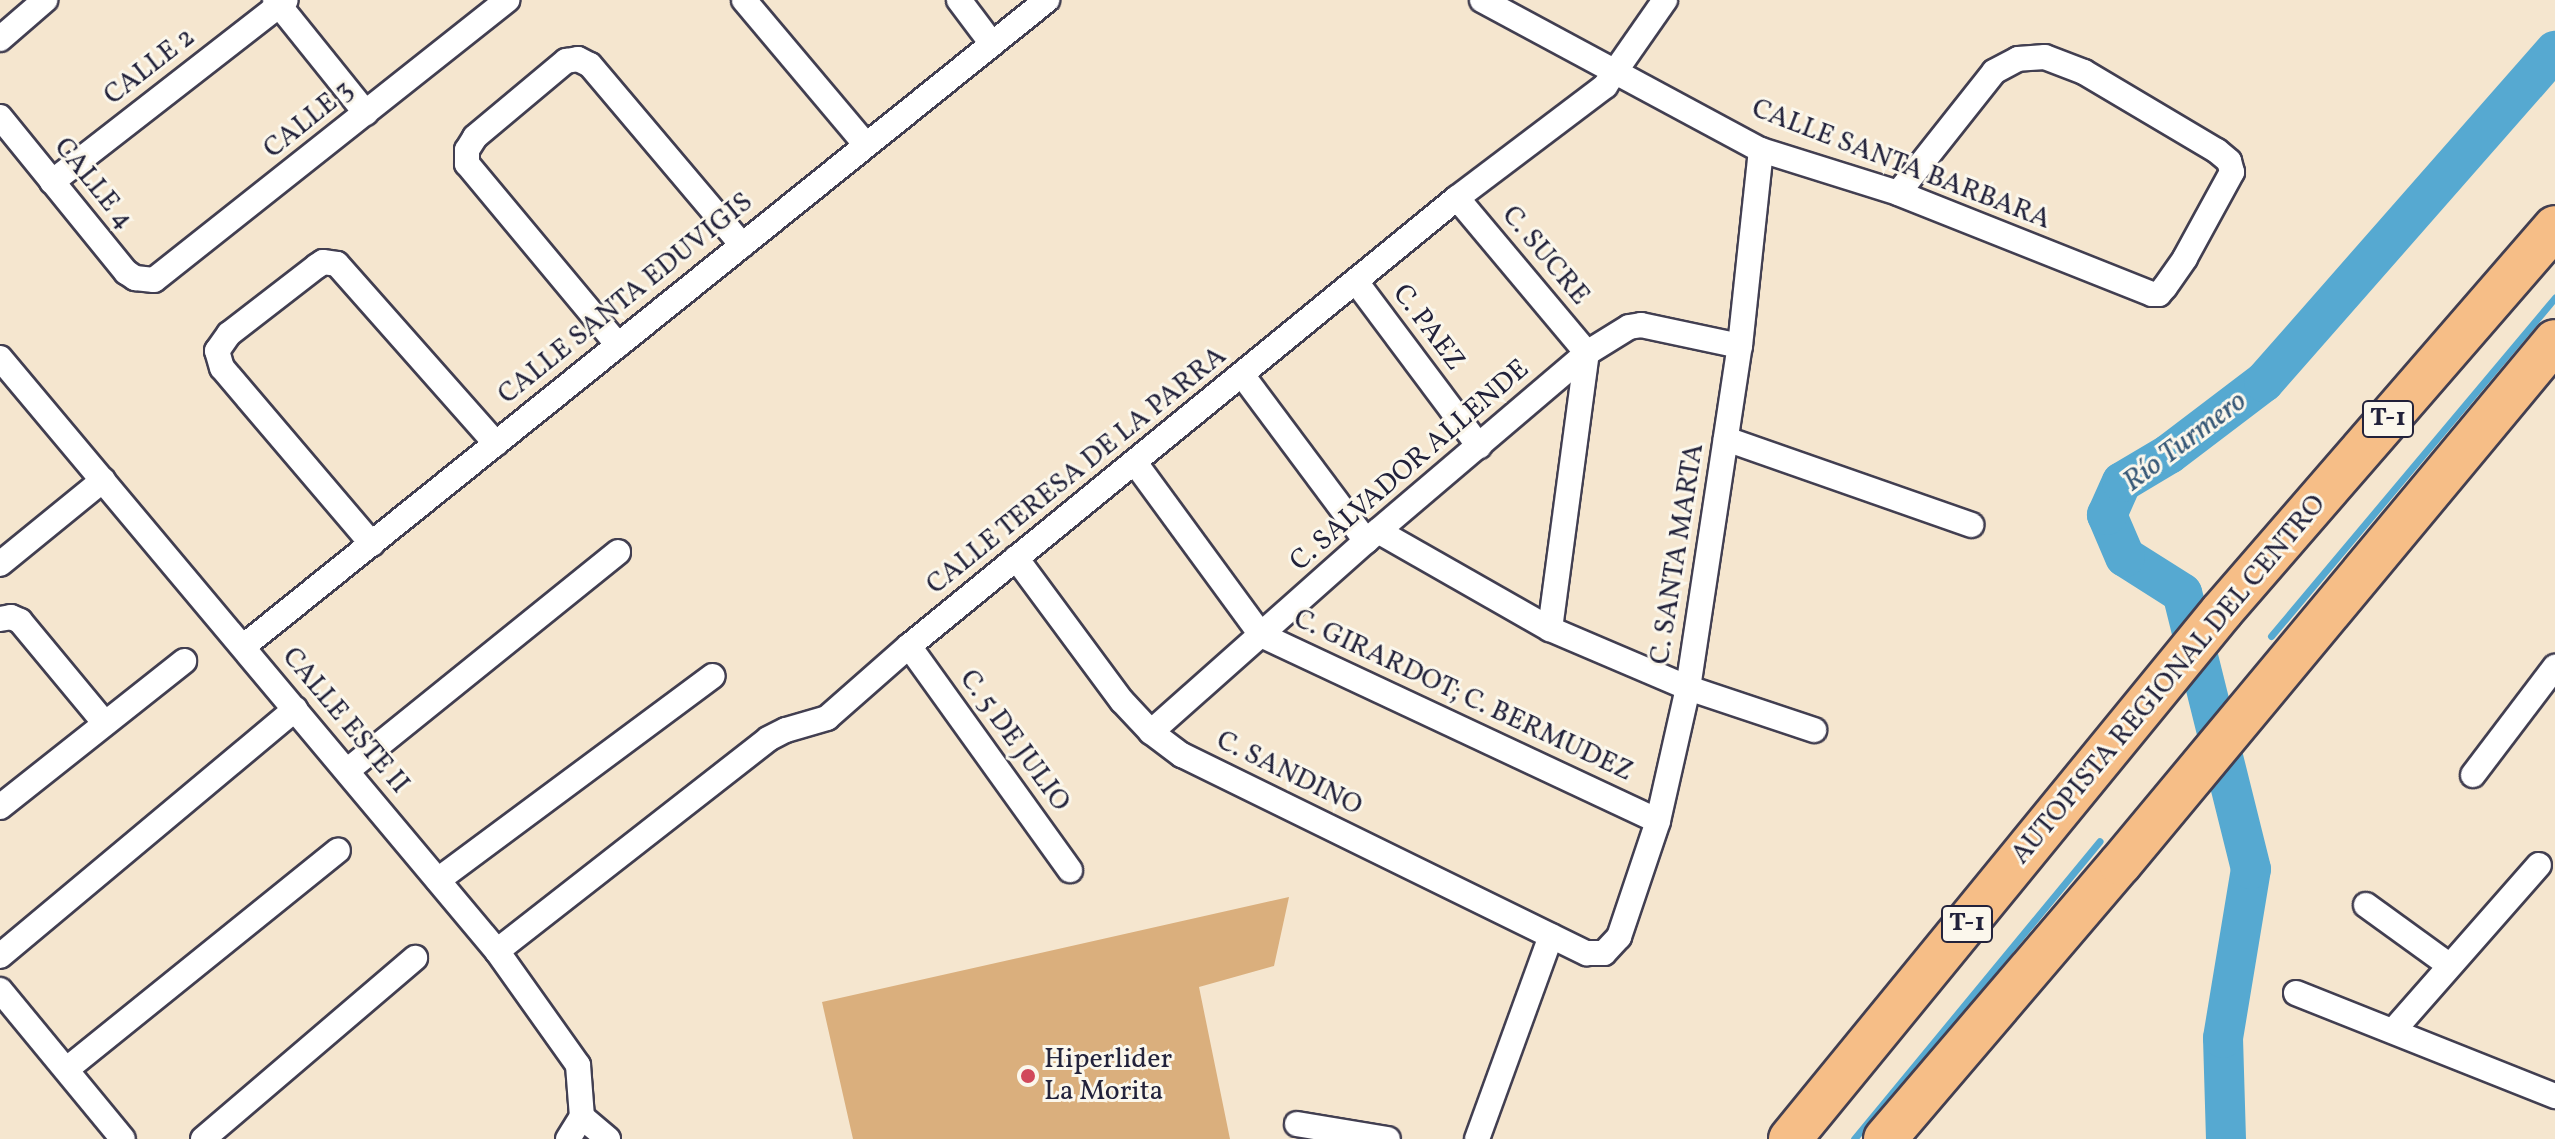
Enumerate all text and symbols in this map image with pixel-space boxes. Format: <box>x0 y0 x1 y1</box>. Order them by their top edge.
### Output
street label: CALLE 2 <box>98 21 202 113</box>
street label: CALLE 3 <box>257 74 361 166</box>
street label: CALLE SANTA BARBARA <box>1747 92 2055 238</box>
street label: CALLE 4 <box>46 131 140 237</box>
street label: CALLE SANTA EDUVIGIS <box>492 186 760 412</box>
street label: C. SUCRE <box>1494 200 1596 312</box>
street label: C. PAEZ <box>1385 278 1471 378</box>
street label: CALLE TERESA DE LA PARRA <box>920 339 1234 603</box>
street label: C. SALVADOR ALLENDE <box>1284 353 1536 579</box>
water label: Río Turmero <box>2116 384 2254 500</box>
road number: T-1 <box>2360 397 2416 441</box>
street label: C. SANTA MARTA <box>1644 441 1712 667</box>
street label: AUTOPISTA REGIONAL DEL CENTRO <box>2004 488 2334 872</box>
street label: C. GIRARDOT; C. BERMUDEZ <box>1288 602 1638 790</box>
street label: CALLE ESTE II <box>274 641 416 801</box>
street label: C. 5 DE JULIO <box>951 664 1077 818</box>
street label: C. SANDINO <box>1211 724 1367 824</box>
road number: T-1 <box>1939 902 1995 946</box>
place label: Hiperlider La Morita <box>1044 1043 1172 1109</box>
marker: Hiperlider La Morita <box>1019 1067 1037 1085</box>

